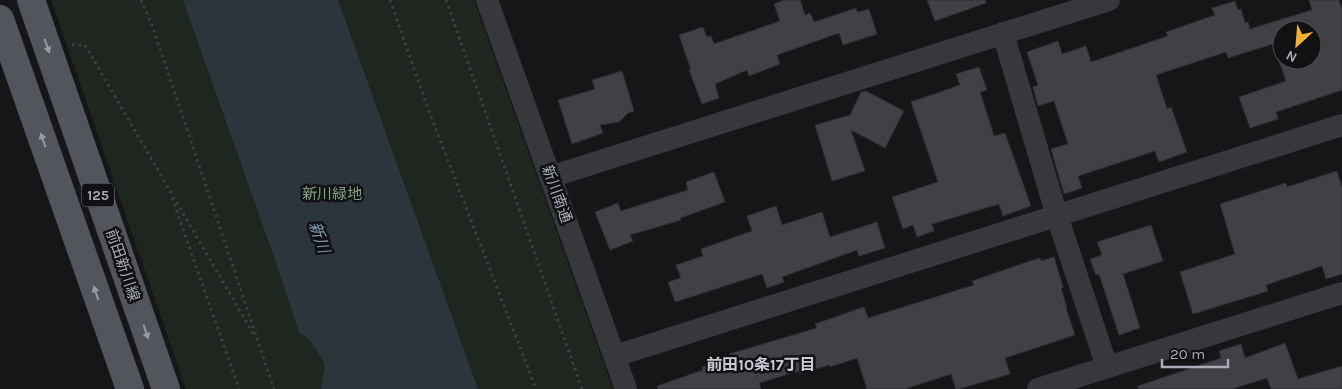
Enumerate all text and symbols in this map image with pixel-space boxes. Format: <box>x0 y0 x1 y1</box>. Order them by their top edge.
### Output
north arrow <box>1272 20 1322 70</box>
one-way arrow <box>43 39 51 54</box>
text: N <box>1283 46 1300 66</box>
one-way arrow <box>39 132 47 147</box>
street label: 新川南通 <box>538 163 576 225</box>
road number: 125 <box>82 184 114 206</box>
park label: 新川緑地 <box>302 185 362 203</box>
water label: 新川 <box>305 219 334 257</box>
street label: 前田新川線 <box>102 227 144 303</box>
one-way arrow <box>92 286 99 301</box>
one-way arrow <box>142 325 150 340</box>
scale bar <box>1162 336 1228 368</box>
text: 20 m <box>1170 345 1205 363</box>
district label: 前田10条17丁目 <box>706 355 816 374</box>

